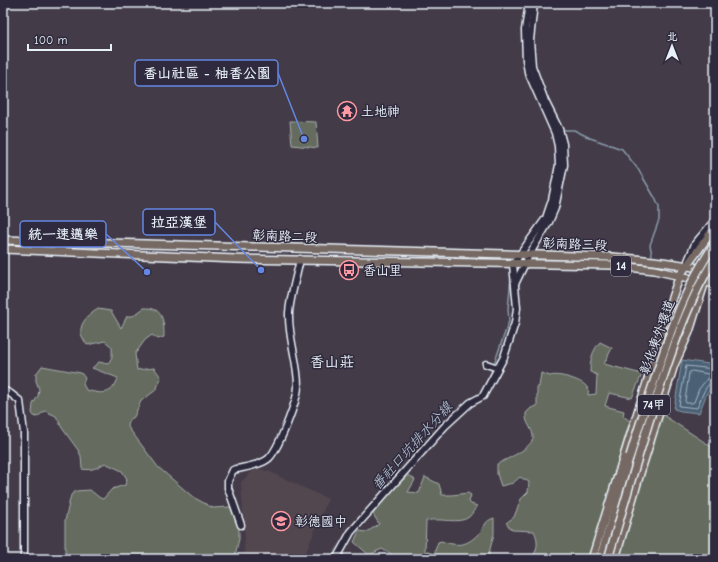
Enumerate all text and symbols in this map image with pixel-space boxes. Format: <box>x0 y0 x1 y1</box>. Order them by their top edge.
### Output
scale bar <box>28 26 111 52</box>
north arrow <box>652 26 692 66</box>
text: 北 <box>667 30 678 43</box>
text: 100 m <box>34 33 67 47</box>
callout: 香山社區 - 柚香公園 <box>135 60 278 86</box>
text: 香山社區 - 柚香公園 <box>143 65 271 82</box>
temple icon: 土地神 <box>336 100 358 122</box>
place label: 土地神 <box>361 104 400 119</box>
callout: 拉亞漢堡 <box>143 209 215 235</box>
text: 拉亞漢堡 <box>151 214 207 231</box>
callout: 統一速邁樂 <box>20 221 106 247</box>
text: 統一速邁樂 <box>28 226 98 243</box>
street label: 彰南路二段 <box>252 227 318 245</box>
street label: 彰南路三段 <box>542 235 608 253</box>
road number: 14 <box>611 256 631 276</box>
bus stop icon: 香山里 <box>338 259 360 281</box>
place label: 香山里 <box>363 263 402 278</box>
street label: 彰化東外環道 <box>637 298 677 376</box>
district label: 香山莊 <box>309 353 355 371</box>
road number: 74甲 <box>638 395 670 415</box>
water label: 番社口坑排水分線 <box>368 398 456 493</box>
school or university icon: 彰德國中 <box>270 510 292 532</box>
place label: 彰德國中 <box>295 514 347 529</box>

